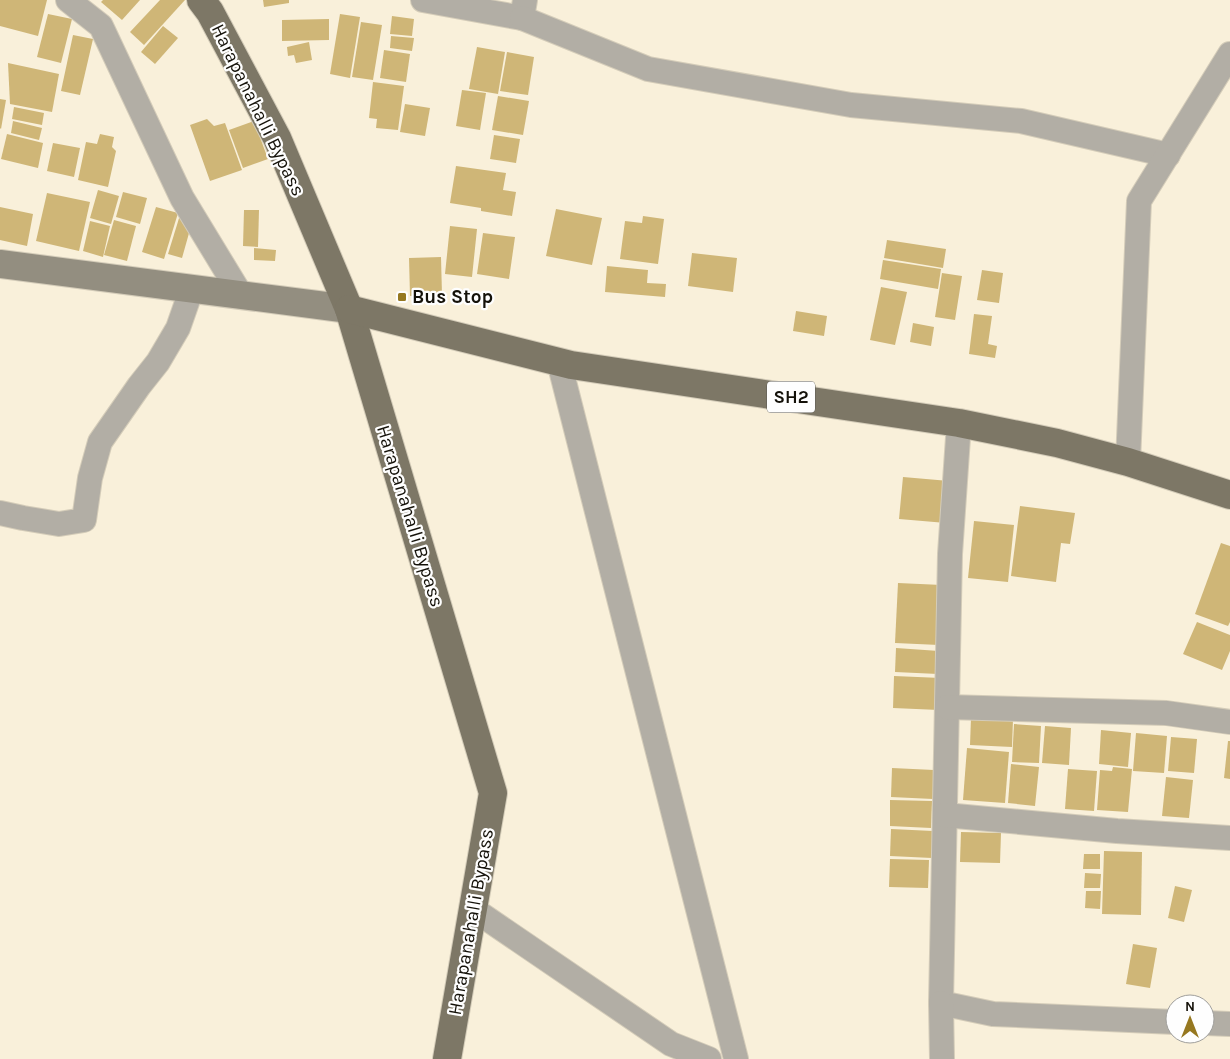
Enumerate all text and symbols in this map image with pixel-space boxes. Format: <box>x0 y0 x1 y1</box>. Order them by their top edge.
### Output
street label: Harapanahalli Bypass <box>207 20 309 200</box>
place label: Bus Stop <box>412 286 493 308</box>
marker: Bus Stop <box>396 291 408 303</box>
road number: SH2 <box>767 382 815 412</box>
street label: Harapanahalli Bypass <box>372 422 448 610</box>
street label: Harapanahalli Bypass <box>444 827 498 1017</box>
north arrow <box>1165 994 1215 1044</box>
text: N <box>1185 998 1195 1015</box>

